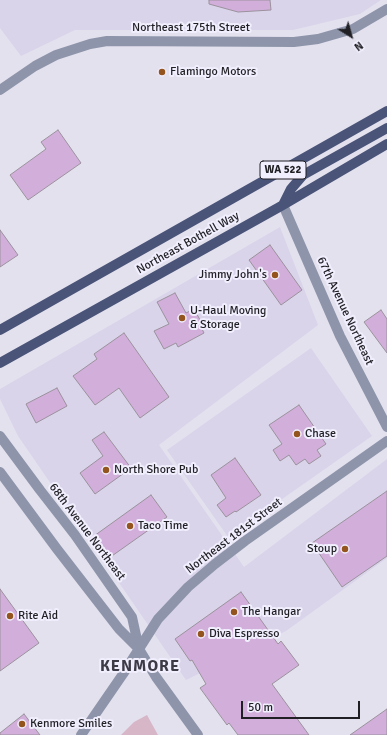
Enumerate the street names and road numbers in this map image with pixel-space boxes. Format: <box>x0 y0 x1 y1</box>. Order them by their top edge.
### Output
street label: Northeast 175th Street <box>132 21 250 35</box>
road number: WA 522 <box>260 161 306 179</box>
street label: Northeast Bothell Way <box>134 209 242 277</box>
street label: 67th Avenue Northeast <box>314 255 376 367</box>
street label: 68th Avenue Northeast <box>46 481 128 583</box>
street label: Northeast 181st Street <box>183 495 285 577</box>

